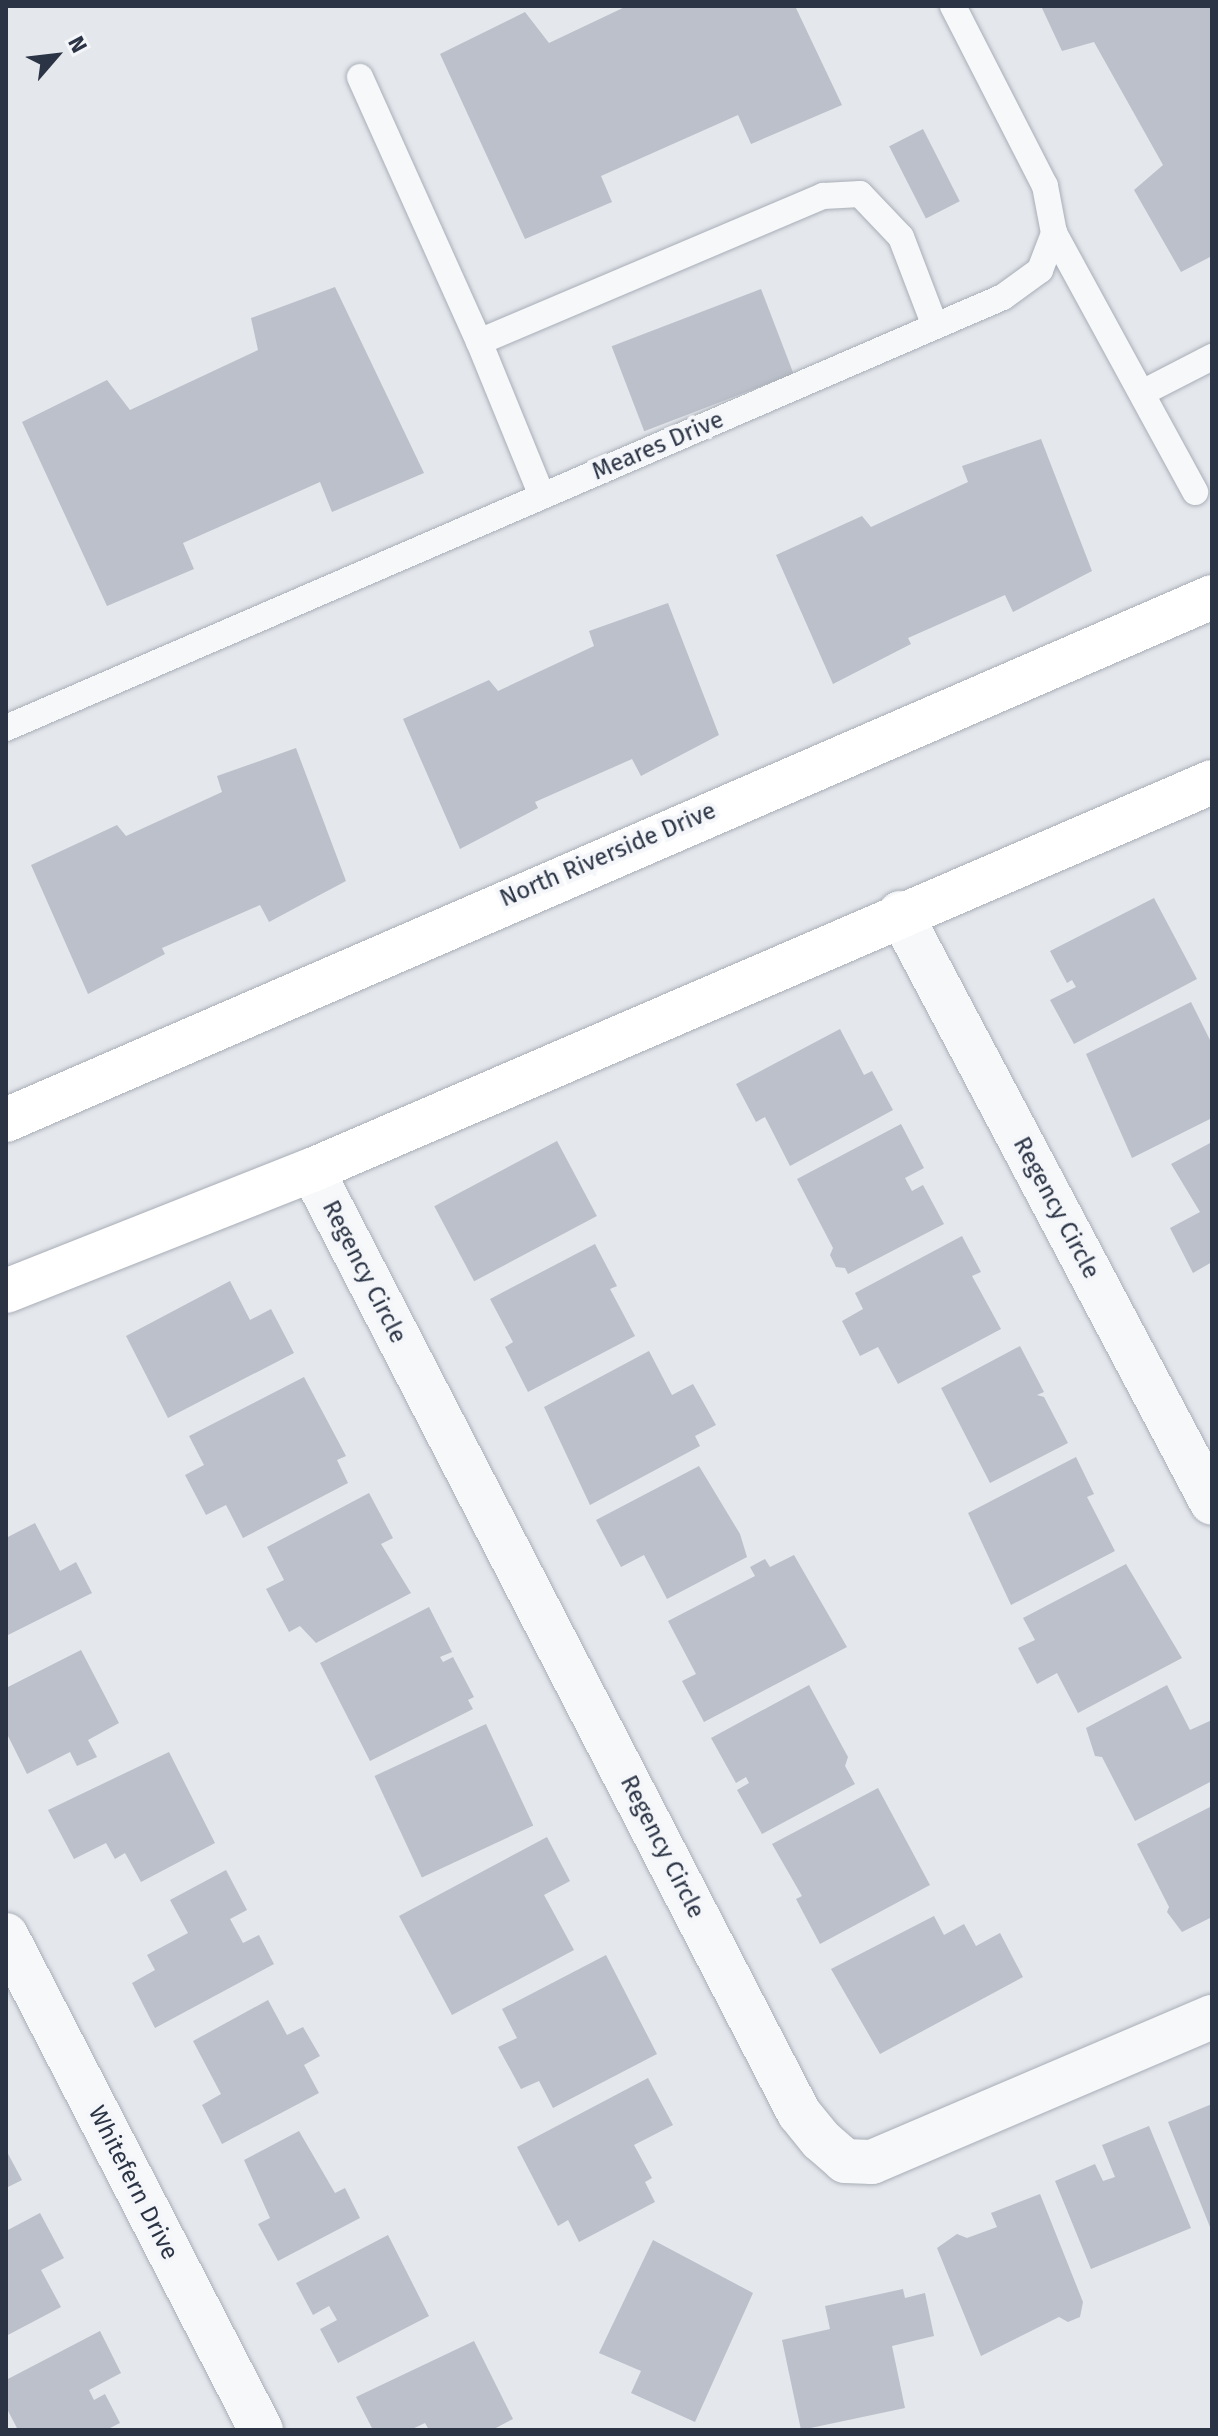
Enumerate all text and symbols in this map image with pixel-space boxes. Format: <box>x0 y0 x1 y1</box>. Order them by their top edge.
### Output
north arrow <box>16 16 96 96</box>
text: N <box>62 32 93 57</box>
street label: Meares Drive <box>588 405 728 487</box>
street label: North Riverside Drive <box>496 796 720 914</box>
street label: Regency Circle <box>1007 1132 1105 1284</box>
street label: Regency Circle <box>316 1196 412 1348</box>
street label: Regency Circle <box>614 1771 710 1923</box>
street label: Whitefern Drive <box>82 2101 184 2265</box>

